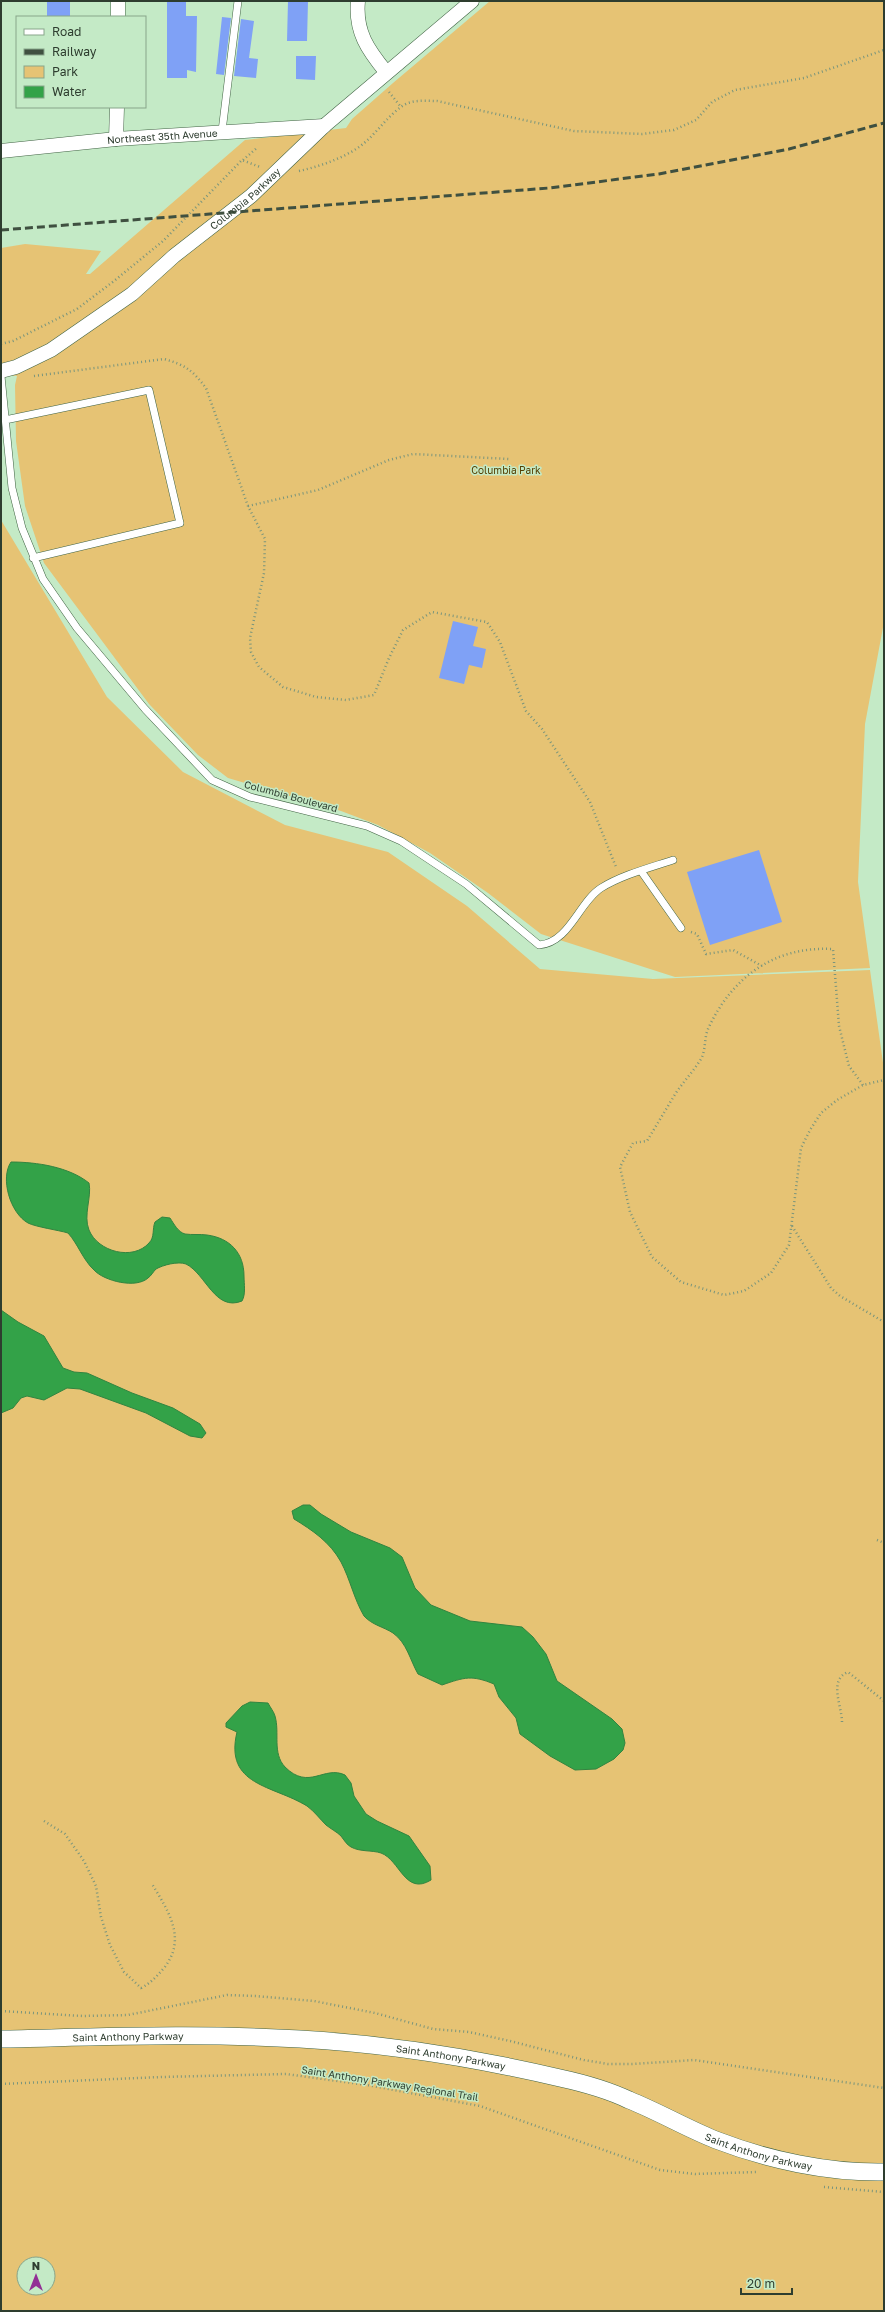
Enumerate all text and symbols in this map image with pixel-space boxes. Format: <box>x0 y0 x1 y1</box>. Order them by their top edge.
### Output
legend <box>16 16 146 108</box>
text: Road <box>52 24 81 39</box>
text: Railway <box>52 44 97 59</box>
text: Park <box>52 64 78 79</box>
text: Water <box>52 84 86 99</box>
street label: Northeast 35th Avenue <box>106 127 218 146</box>
street label: Columbia Parkway <box>207 165 283 232</box>
park label: Columbia Park <box>471 464 541 476</box>
street label: Columbia Boulevard <box>243 778 339 814</box>
street label: Saint Anthony Parkway <box>72 2030 184 2043</box>
street label: Saint Anthony Parkway <box>395 2042 507 2072</box>
street label: Saint Anthony Parkway Regional Trail <box>301 2063 479 2103</box>
street label: Saint Anthony Parkway <box>703 2130 814 2172</box>
north arrow <box>16 2256 56 2296</box>
text: N <box>32 2259 40 2272</box>
scale bar <box>741 2270 792 2296</box>
text: 20 m <box>747 2276 775 2291</box>

